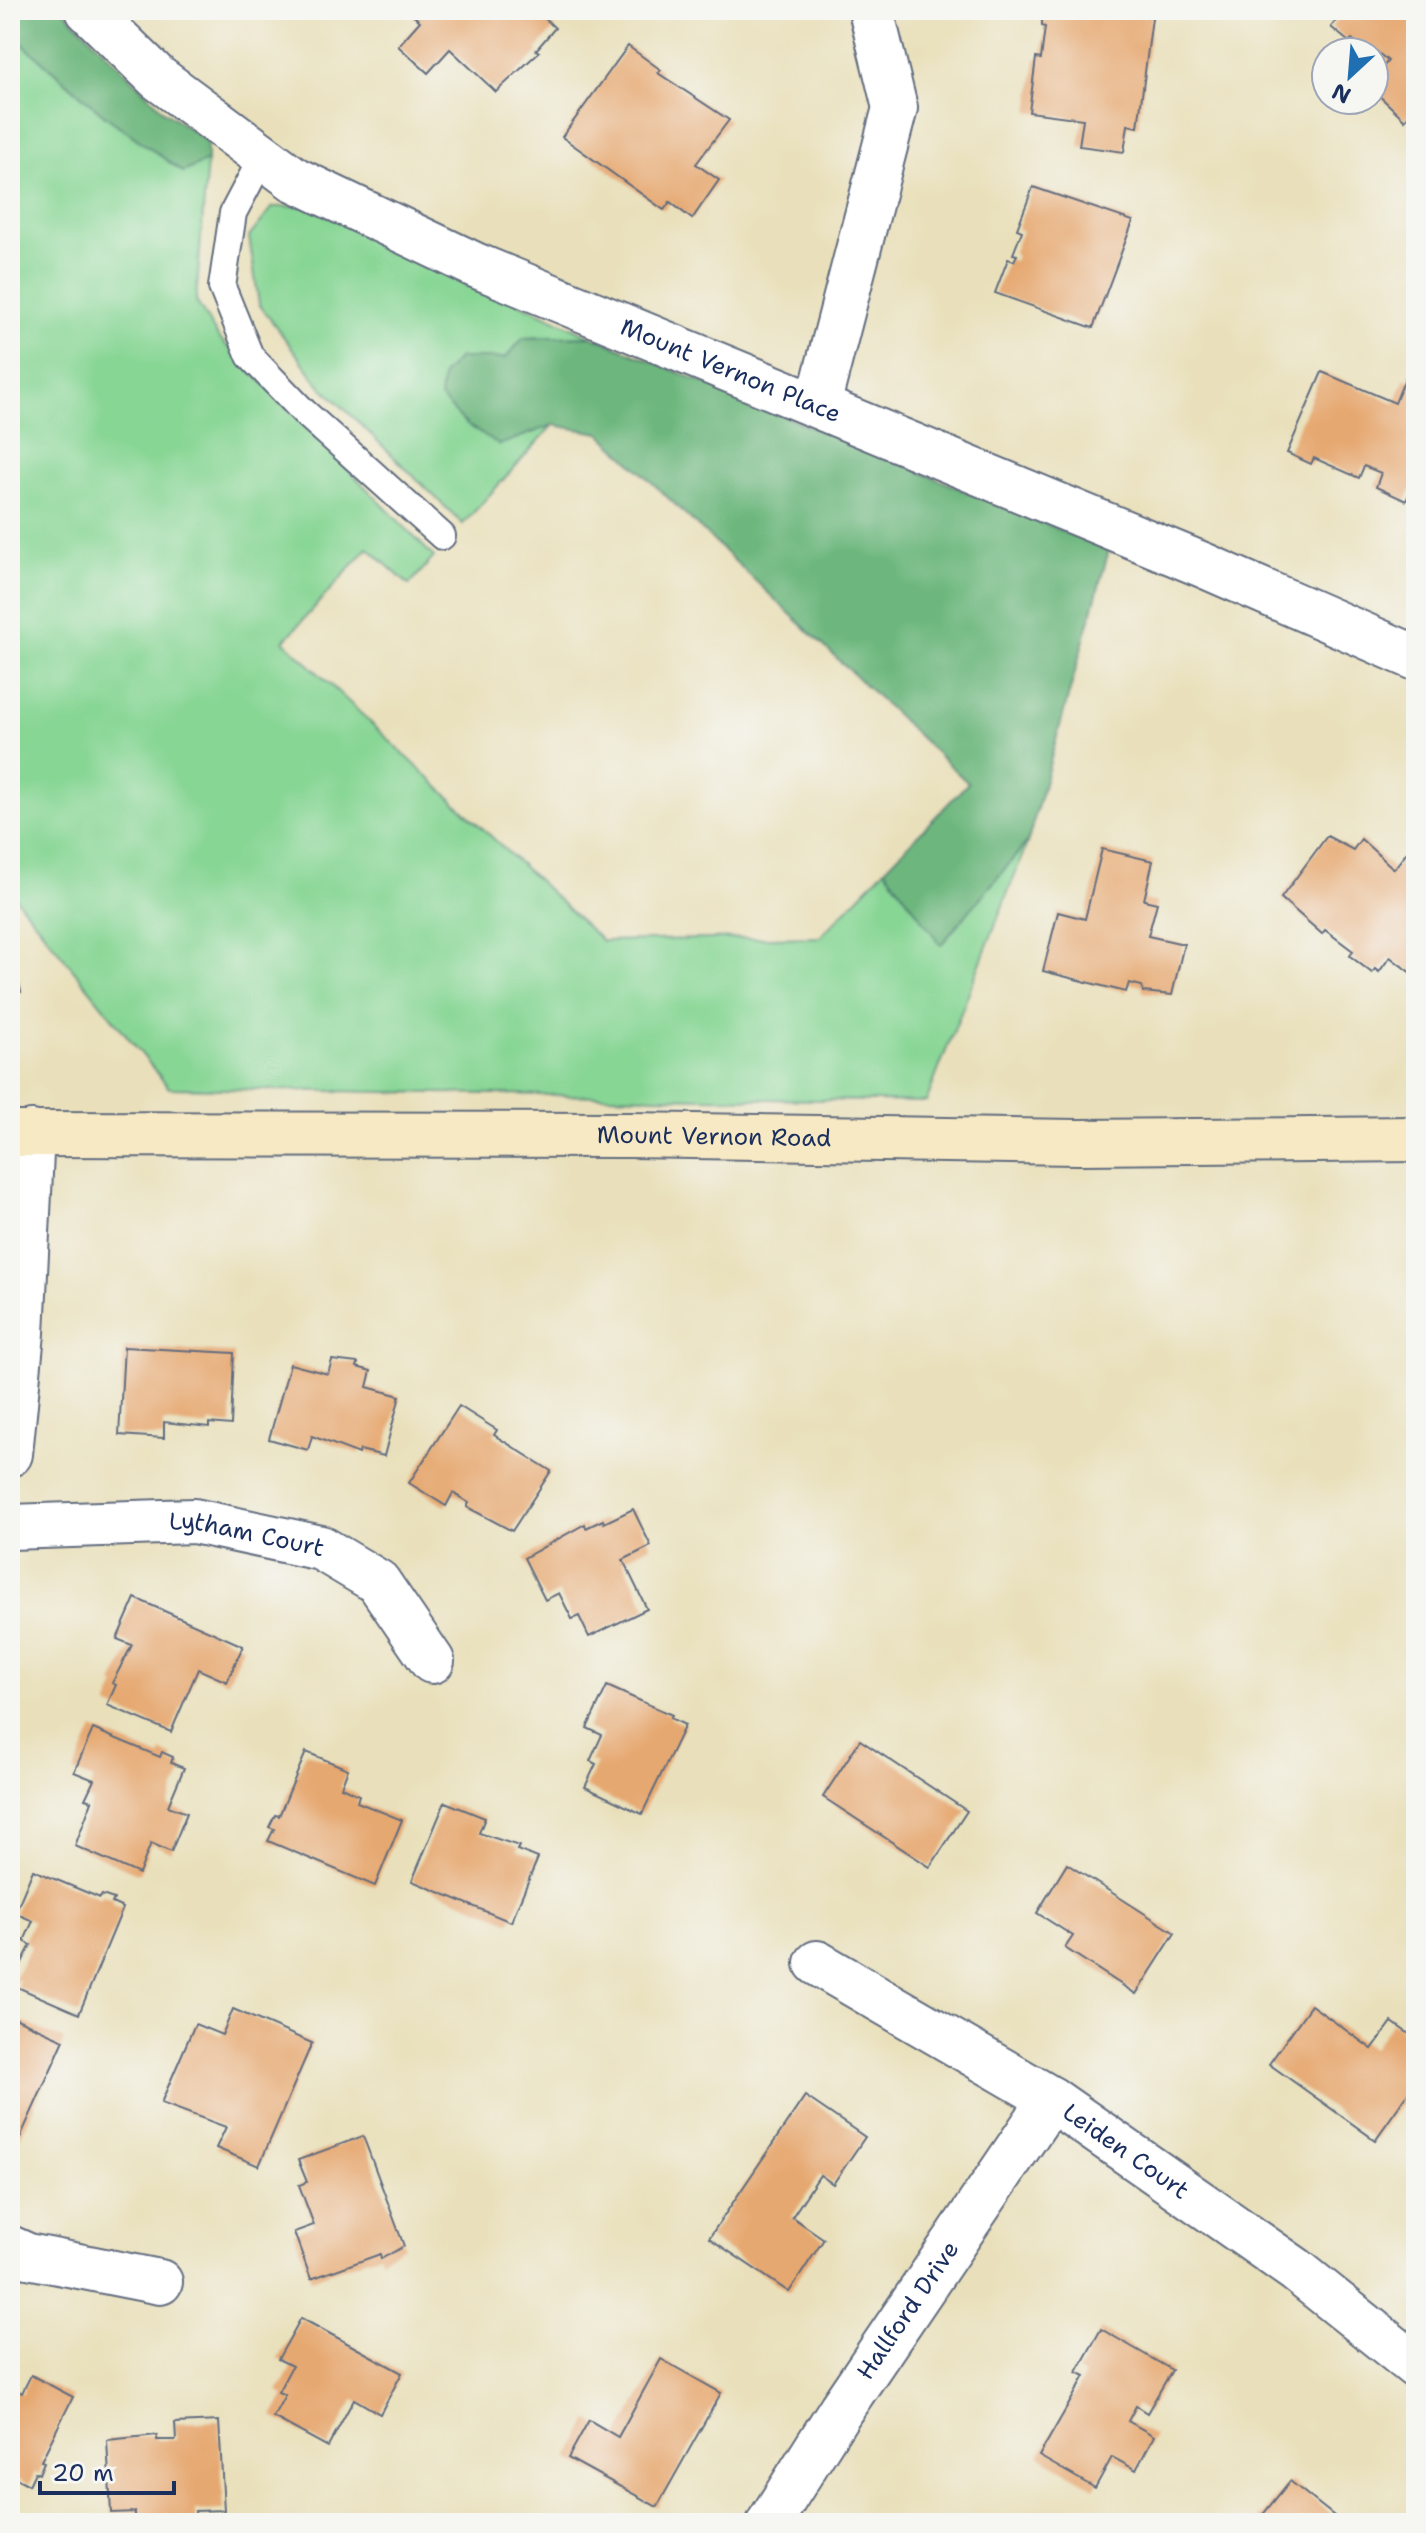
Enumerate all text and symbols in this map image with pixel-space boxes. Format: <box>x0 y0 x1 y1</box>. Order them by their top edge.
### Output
north arrow <box>1310 36 1390 116</box>
text: N <box>1327 77 1356 110</box>
street label: Mount Vernon Place <box>616 311 846 430</box>
street label: Mount Vernon Road <box>597 1119 832 1154</box>
street label: Lytham Court <box>168 1505 327 1564</box>
street label: Leiden Court <box>1056 2096 1195 2207</box>
street label: Hallford Drive <box>849 2235 966 2386</box>
scale bar <box>40 2445 174 2495</box>
text: 20 m <box>52 2457 114 2489</box>

